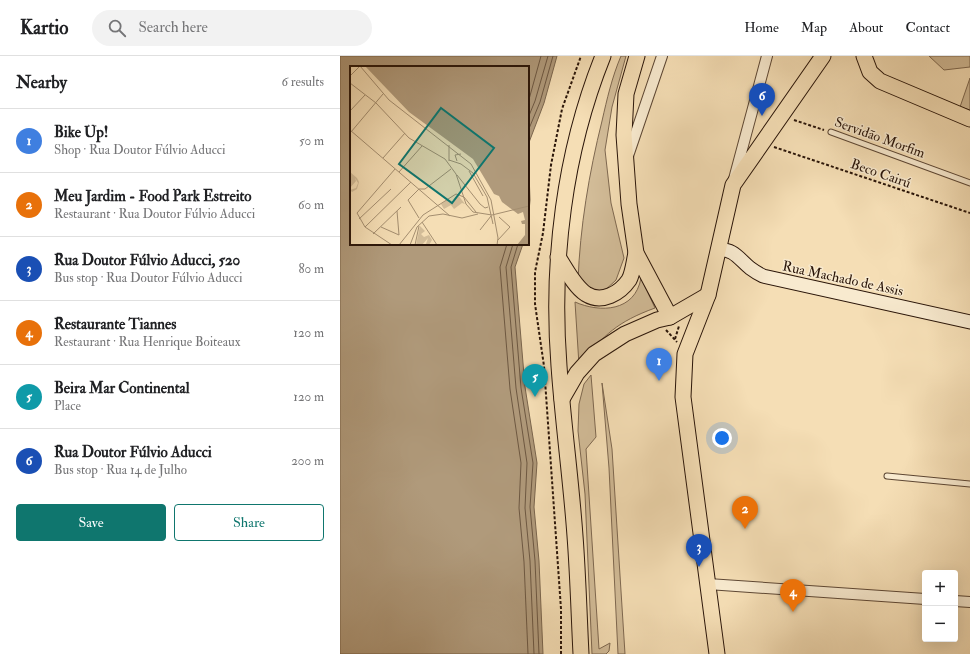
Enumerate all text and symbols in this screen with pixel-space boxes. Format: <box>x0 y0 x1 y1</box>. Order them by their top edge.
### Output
search box <box>92 10 372 46</box>
text: Kartio <box>20 16 68 40</box>
icon: search <box>106 17 128 39</box>
text: Search here <box>138 18 208 37</box>
text: Home <box>744 19 779 36</box>
text: Map <box>801 19 827 36</box>
text: About <box>849 19 883 36</box>
text: Contact <box>905 19 950 36</box>
inset map <box>350 66 529 245</box>
text: Nearby <box>16 72 67 93</box>
text: 6 results <box>281 74 324 90</box>
pin: 6 <box>749 83 775 116</box>
street label: Servidão Morfim <box>832 113 927 162</box>
text: Bike Up! <box>54 123 108 142</box>
text: 1 <box>27 133 31 149</box>
text: 50 m <box>299 133 324 149</box>
text: Shop · Rua Doutor Fúlvio Aducci <box>54 142 226 158</box>
street label: Beco Cairú <box>849 155 913 192</box>
text: Meu Jardim - Food Park Estreito <box>54 187 252 206</box>
text: 2 <box>26 197 32 213</box>
text: 60 m <box>298 197 324 213</box>
text: Restaurant · Rua Doutor Fúlvio Aducci <box>54 206 255 222</box>
text: Rua Doutor Fúlvio Aducci, 520 <box>54 251 240 270</box>
street label: Rua Machado de Assis <box>781 257 905 300</box>
text: 3 <box>27 261 32 277</box>
text: 80 m <box>298 261 324 277</box>
text: Bus stop · Rua Doutor Fúlvio Aducci <box>54 270 243 286</box>
text: Restaurante Tiannes <box>54 315 177 334</box>
text: 4 <box>25 325 33 341</box>
text: 120 m <box>293 325 324 341</box>
text: Restaurant · Rua Henrique Boiteaux <box>54 334 241 350</box>
pin: 1 <box>646 348 672 381</box>
pin: 5 <box>522 364 548 397</box>
text: Beira Mar Continental <box>54 379 190 398</box>
text: 5 <box>26 389 32 405</box>
text: 120 m <box>293 389 324 405</box>
text: Place <box>54 398 81 414</box>
your location <box>712 428 732 448</box>
text: Rua Doutor Fúlvio Aducci <box>54 443 212 462</box>
text: 6 <box>26 453 32 469</box>
text: 200 m <box>291 453 324 469</box>
text: Bus stop · Rua 14 de Julho <box>54 462 187 478</box>
pin: 2 <box>732 496 758 529</box>
button: Save <box>16 504 166 541</box>
button: Share <box>174 504 324 541</box>
pin: 3 <box>686 534 712 567</box>
map controls <box>922 570 958 642</box>
button: + <box>922 570 958 606</box>
pin: 4 <box>780 579 806 612</box>
button: − <box>922 606 958 642</box>

